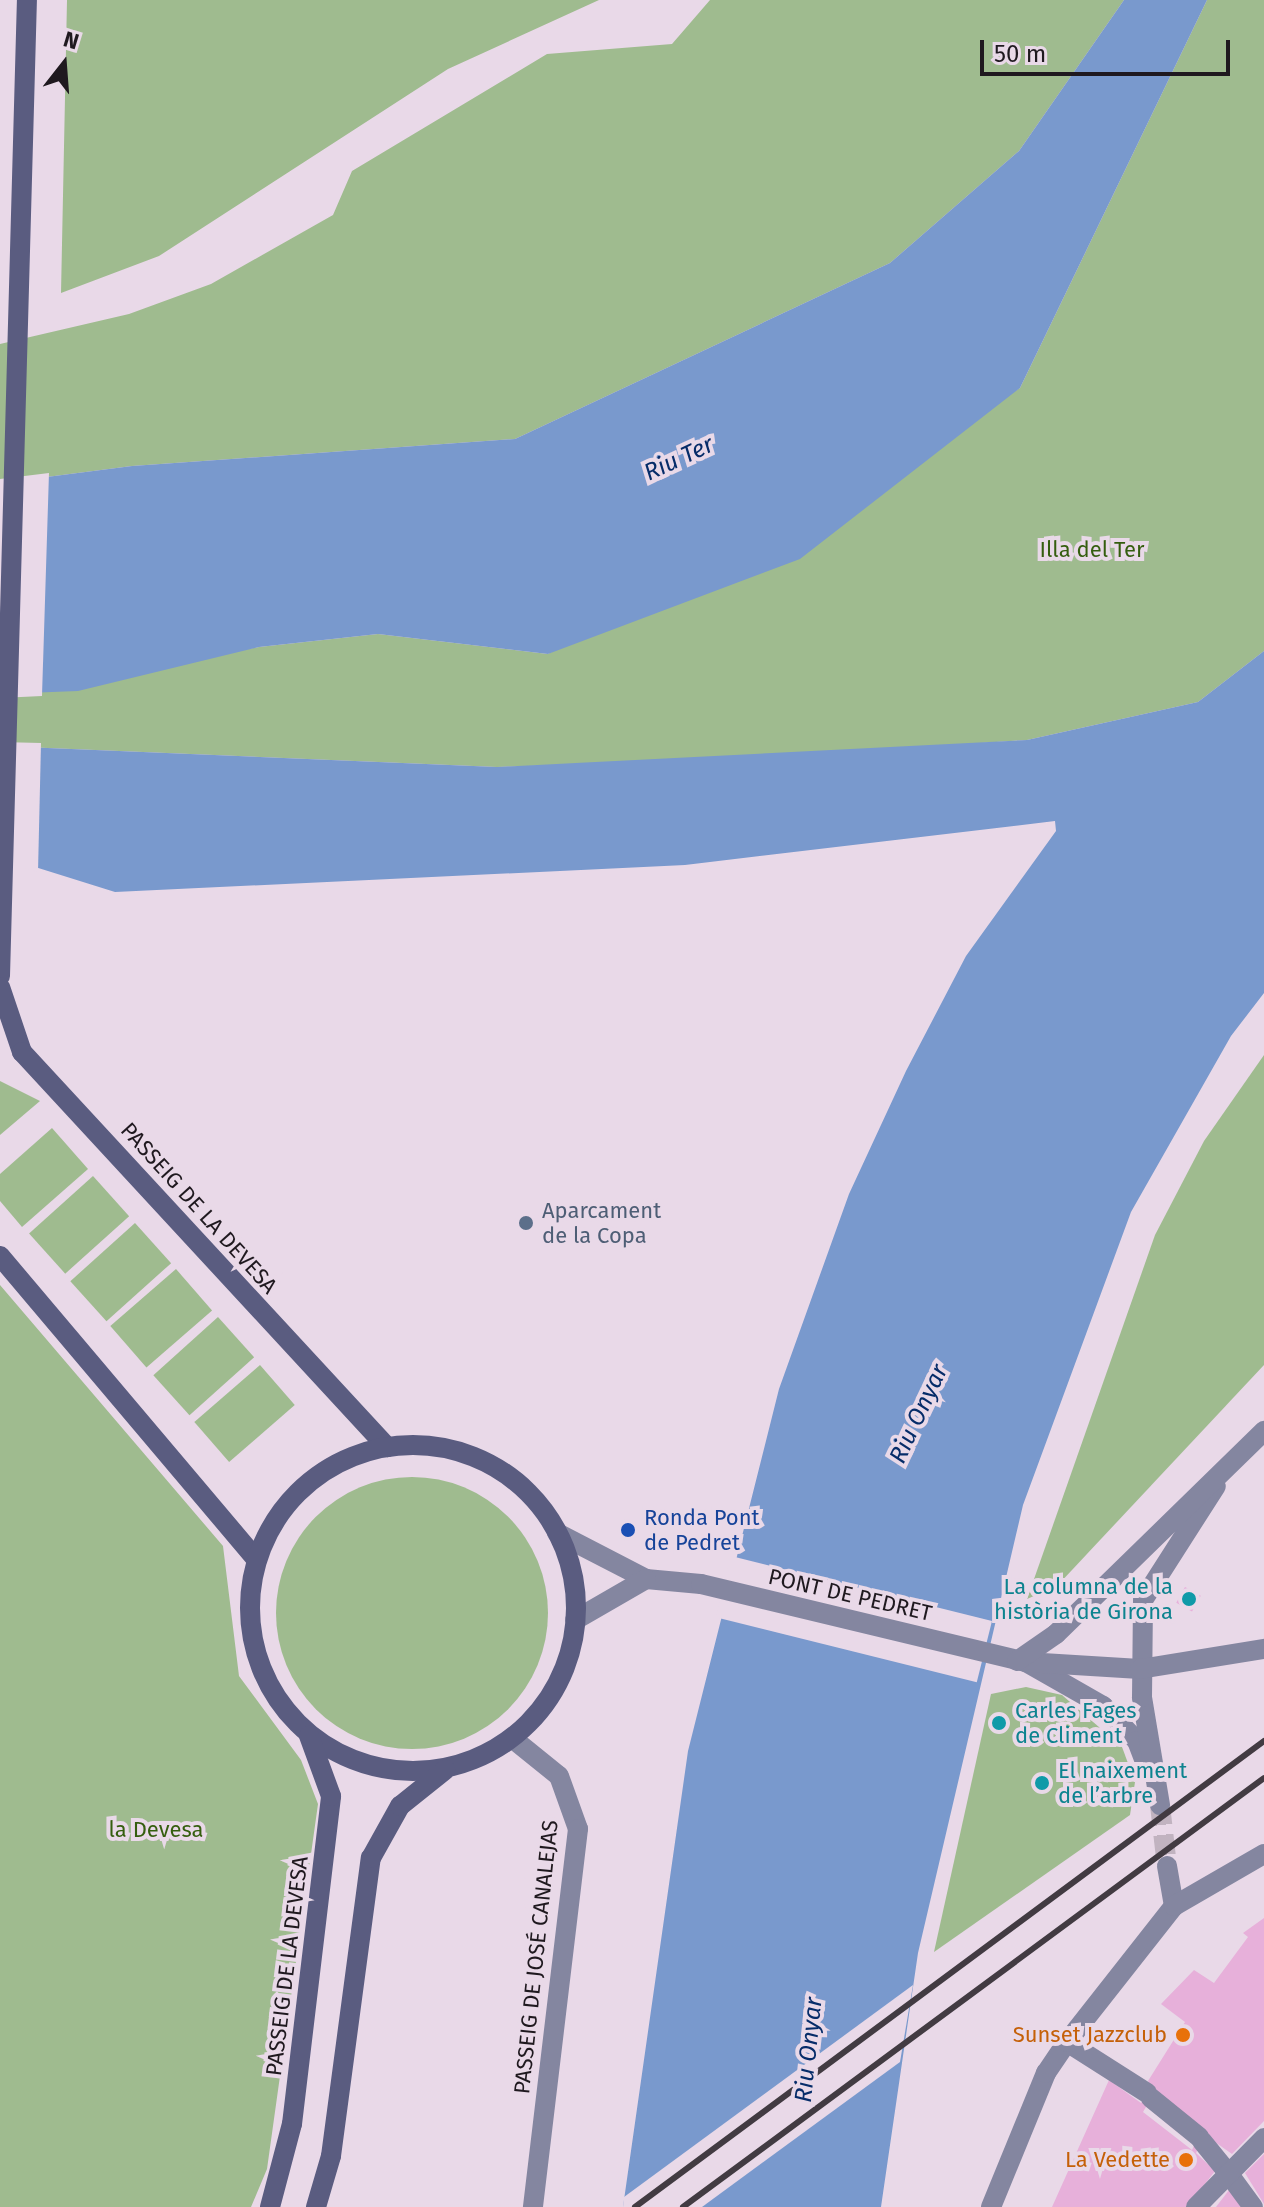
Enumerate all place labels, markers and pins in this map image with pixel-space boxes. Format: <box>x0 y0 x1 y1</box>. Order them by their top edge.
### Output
place label: Aparcament de la Copa <box>542 1197 661 1248</box>
marker: Aparcament de la Copa <box>517 1214 535 1232</box>
place label: Ronda Pont de Pedret <box>644 1504 759 1556</box>
marker: Ronda Pont de Pedret <box>619 1521 637 1539</box>
place label: La columna de la història de Girona <box>994 1573 1173 1624</box>
marker: La columna de la història de Girona <box>1180 1590 1198 1608</box>
place label: Carles Fages de Climent <box>1015 1697 1137 1748</box>
marker: Carles Fages de Climent <box>990 1714 1008 1732</box>
place label: El naixement de l’arbre <box>1058 1757 1187 1808</box>
marker: El naixement de l’arbre <box>1033 1774 1051 1792</box>
place label: Sunset Jazzclub <box>1013 2022 1167 2048</box>
marker: Sunset Jazzclub <box>1174 2026 1192 2044</box>
place label: La Vedette <box>1065 2147 1170 2173</box>
marker: La Vedette <box>1177 2151 1195 2169</box>

